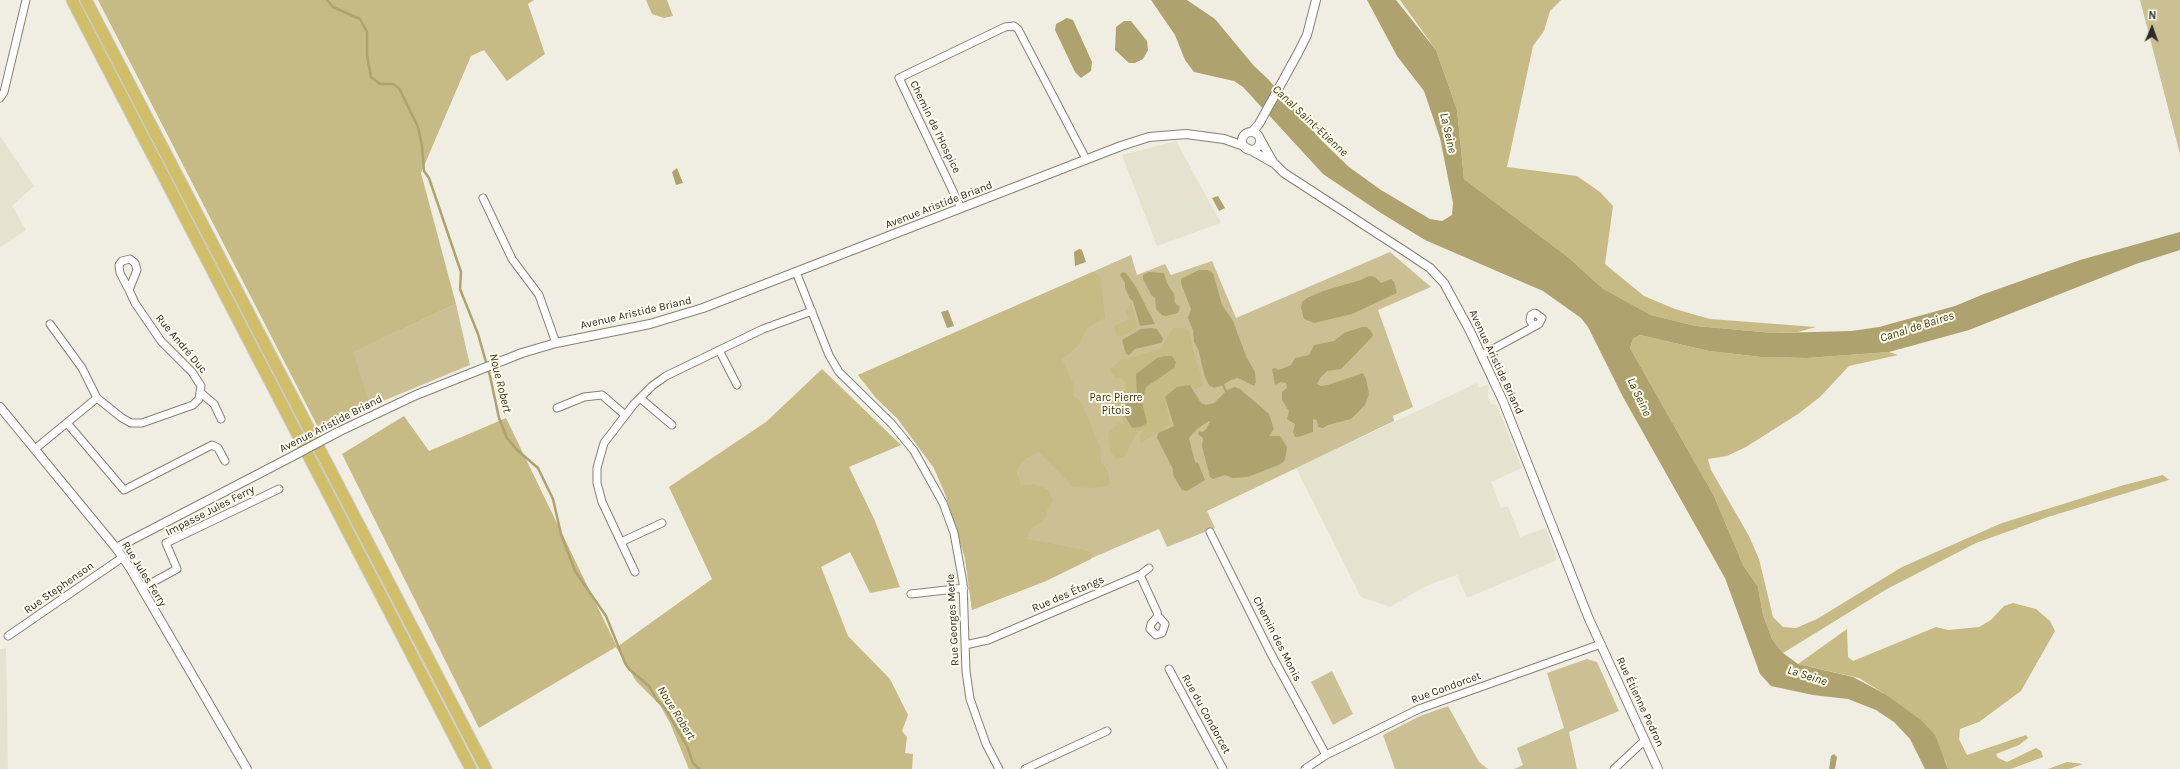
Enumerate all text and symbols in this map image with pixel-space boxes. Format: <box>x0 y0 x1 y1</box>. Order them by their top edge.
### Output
north arrow <box>2132 8 2172 48</box>
text: N <box>2148 9 2157 22</box>
street label: Chemin de l'Hospice <box>907 79 963 175</box>
water label: Canal Saint-Etienne <box>1269 82 1351 160</box>
water label: La Seine <box>1436 111 1460 155</box>
street label: Avenue Aristide Briand <box>884 178 994 232</box>
street label: Avenue Aristide Briand <box>579 294 693 332</box>
street label: Avenue Aristide Briand <box>1466 308 1526 416</box>
water label: Canal de Baires <box>1878 308 1956 346</box>
street label: Rue André Duc <box>152 312 210 376</box>
water label: Noue Robert <box>486 352 514 414</box>
water label: La Seine <box>1624 375 1654 419</box>
park label: Parc Pierre Pitois <box>1089 391 1143 417</box>
street label: Avenue Aristide Briand <box>277 392 385 456</box>
street label: Impasse Jules Ferry <box>163 483 257 539</box>
street label: Rue Jules Ferry <box>119 539 169 609</box>
street label: Rue Stephenson <box>22 559 96 617</box>
street label: Rue des Étangs <box>1030 573 1106 615</box>
street label: Rue Georges Merle <box>944 574 962 666</box>
street label: Chemin des Monis <box>1250 594 1304 684</box>
street label: Rue Étienne Pedron <box>1613 655 1667 749</box>
water label: La Seine <box>1785 663 1829 689</box>
street label: Rue Condorcet <box>1409 669 1483 707</box>
street label: Rue du Condorcet <box>1179 672 1233 756</box>
water label: Noue Robert <box>654 684 698 742</box>

